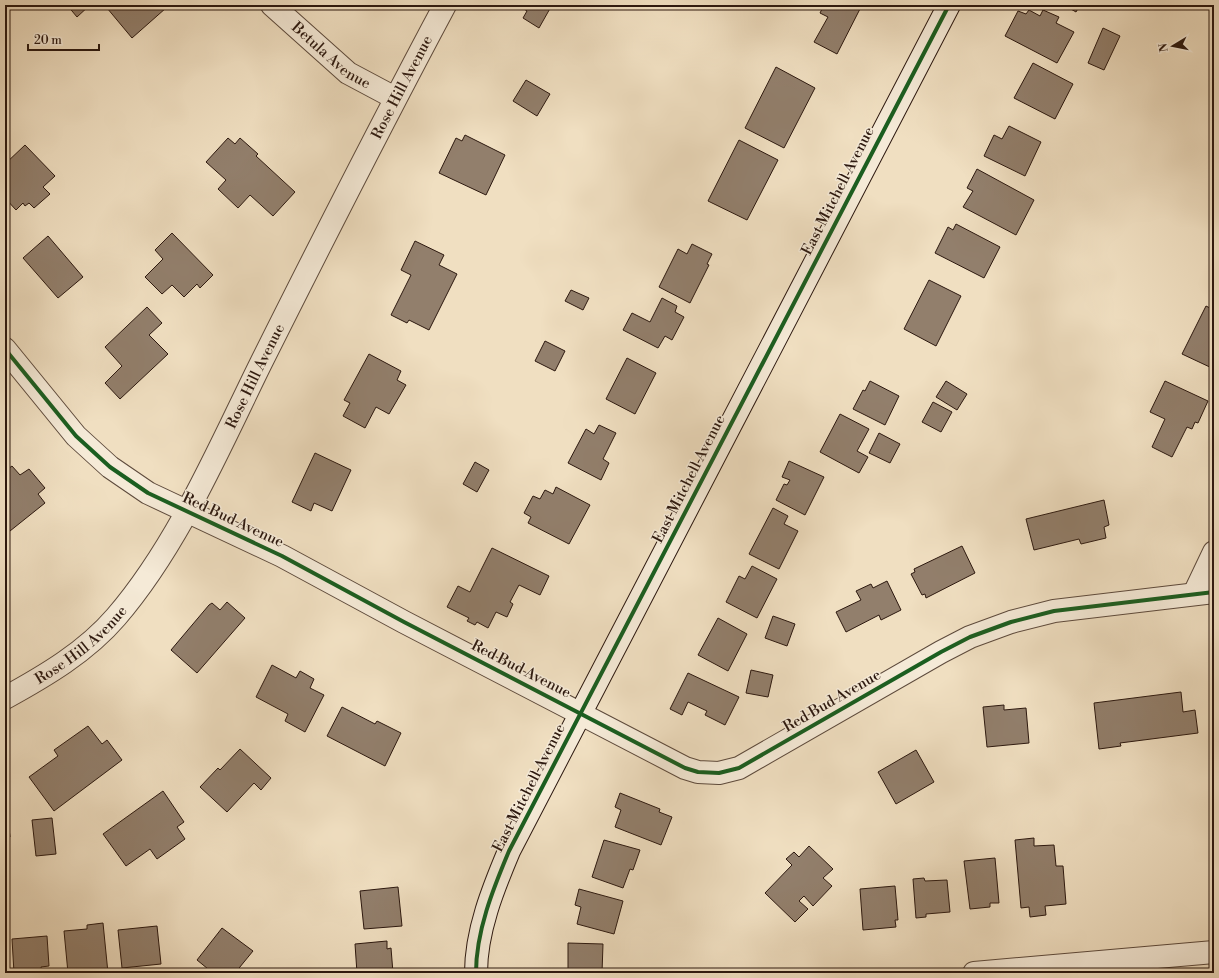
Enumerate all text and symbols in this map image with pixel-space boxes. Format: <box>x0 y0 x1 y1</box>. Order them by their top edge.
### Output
street label: Betula Avenue <box>287 17 374 93</box>
scale bar <box>28 26 99 52</box>
north arrow <box>1153 26 1193 66</box>
street label: Rose Hill Avenue <box>367 32 437 142</box>
text: 20 m <box>34 33 62 48</box>
text: N <box>1156 42 1172 53</box>
street label: East Mitchell Avenue <box>797 124 879 258</box>
street label: Rose Hill Avenue <box>221 321 289 432</box>
street label: East Mitchell Avenue <box>648 412 730 546</box>
street label: Red Bud Avenue <box>179 488 287 552</box>
street label: Rose Hill Avenue <box>31 602 131 688</box>
street label: Red Bud Avenue <box>468 636 574 702</box>
street label: Red Bud Avenue <box>780 665 884 737</box>
street label: East Mitchell Avenue <box>488 721 570 855</box>

